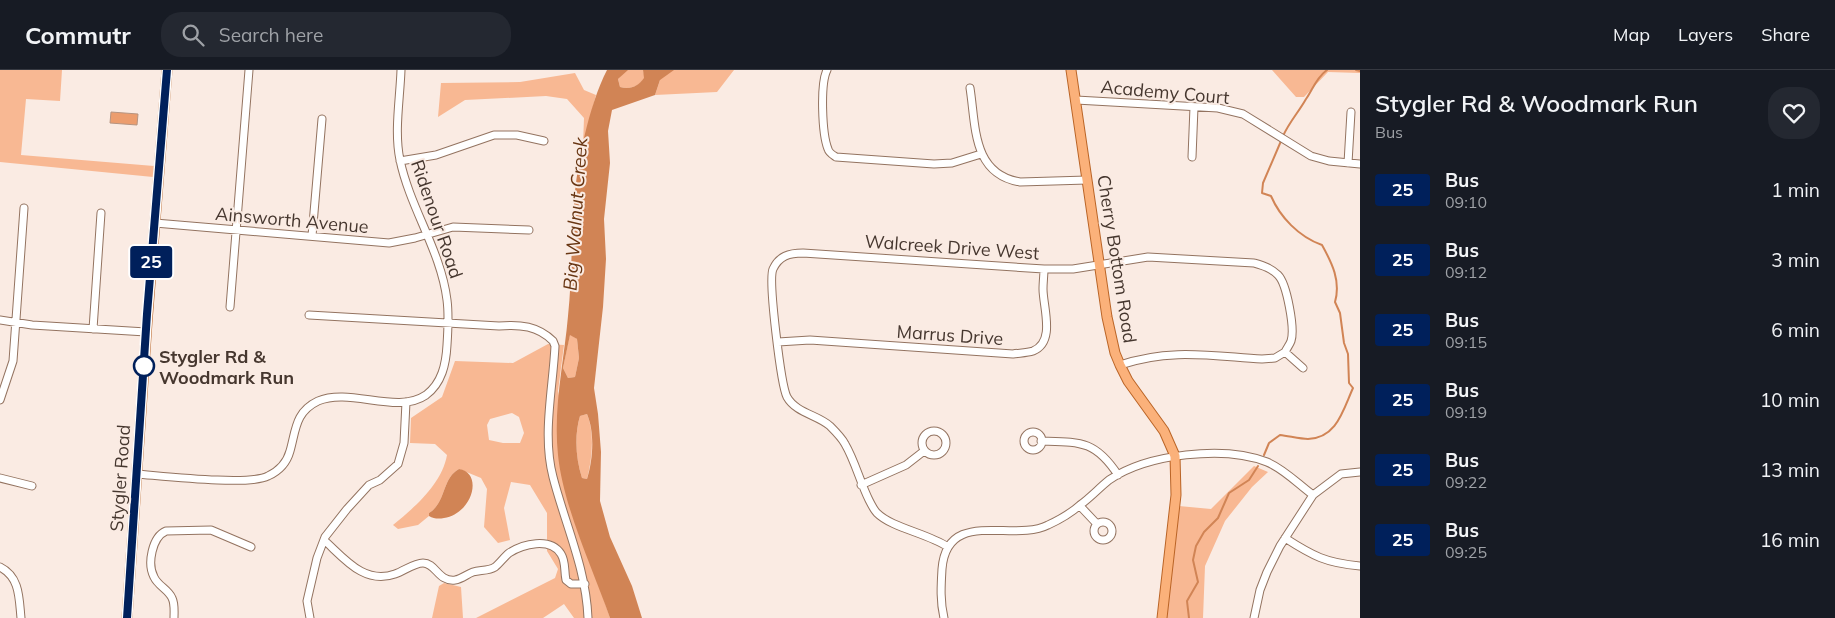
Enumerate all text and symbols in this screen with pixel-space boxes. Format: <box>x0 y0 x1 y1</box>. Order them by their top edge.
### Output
search box <box>161 12 511 57</box>
text: Commutr <box>25 20 131 50</box>
icon: search <box>179 21 207 49</box>
text: Search here <box>219 23 323 47</box>
text: Map <box>1613 23 1650 46</box>
text: Layers <box>1678 23 1733 46</box>
text: Share <box>1761 23 1810 46</box>
street label: Academy Court <box>1100 75 1230 109</box>
button: heart <box>1768 87 1820 139</box>
text: Stygler Rd & Woodmark Run <box>1375 88 1698 118</box>
text: Bus <box>1375 122 1403 142</box>
water label: Big Walnut Creek <box>558 135 592 292</box>
street label: Ridenour Road <box>406 157 468 281</box>
text: Bus <box>1445 168 1479 192</box>
street label: Cherry Bottom Road <box>1092 173 1142 345</box>
text: 25 <box>1392 178 1413 201</box>
text: 1 min <box>1771 178 1820 202</box>
text: 09:10 <box>1445 192 1487 212</box>
street label: Ainsworth Avenue <box>214 202 370 238</box>
street label: Walcreek Drive West <box>864 229 1040 265</box>
text: Bus <box>1445 238 1479 262</box>
line badge: 25 <box>128 246 174 278</box>
text: 25 <box>1392 248 1413 271</box>
text: 3 min <box>1771 248 1820 272</box>
text: 25 <box>140 250 162 273</box>
text: 09:12 <box>1445 262 1487 282</box>
text: Bus <box>1445 308 1479 332</box>
text: 25 <box>1392 318 1413 341</box>
text: 6 min <box>1771 318 1820 342</box>
street label: Marrus Drive <box>896 320 1004 350</box>
text: 09:15 <box>1445 332 1487 352</box>
place label: Stygler Rd & Woodmark Run <box>159 345 294 389</box>
marker: Stygler Rd & Woodmark Run <box>133 355 155 377</box>
text: Bus <box>1445 378 1479 402</box>
text: 25 <box>1392 388 1413 411</box>
text: 10 min <box>1760 388 1820 412</box>
text: 09:19 <box>1445 402 1487 422</box>
street label: Stygler Road <box>105 424 135 532</box>
text: Bus <box>1445 448 1479 472</box>
text: 25 <box>1392 458 1413 481</box>
text: 13 min <box>1760 458 1820 482</box>
text: 09:22 <box>1445 472 1487 492</box>
text: Bus <box>1445 518 1479 542</box>
text: 25 <box>1392 528 1413 551</box>
text: 16 min <box>1760 528 1820 552</box>
text: 09:25 <box>1445 542 1487 562</box>

